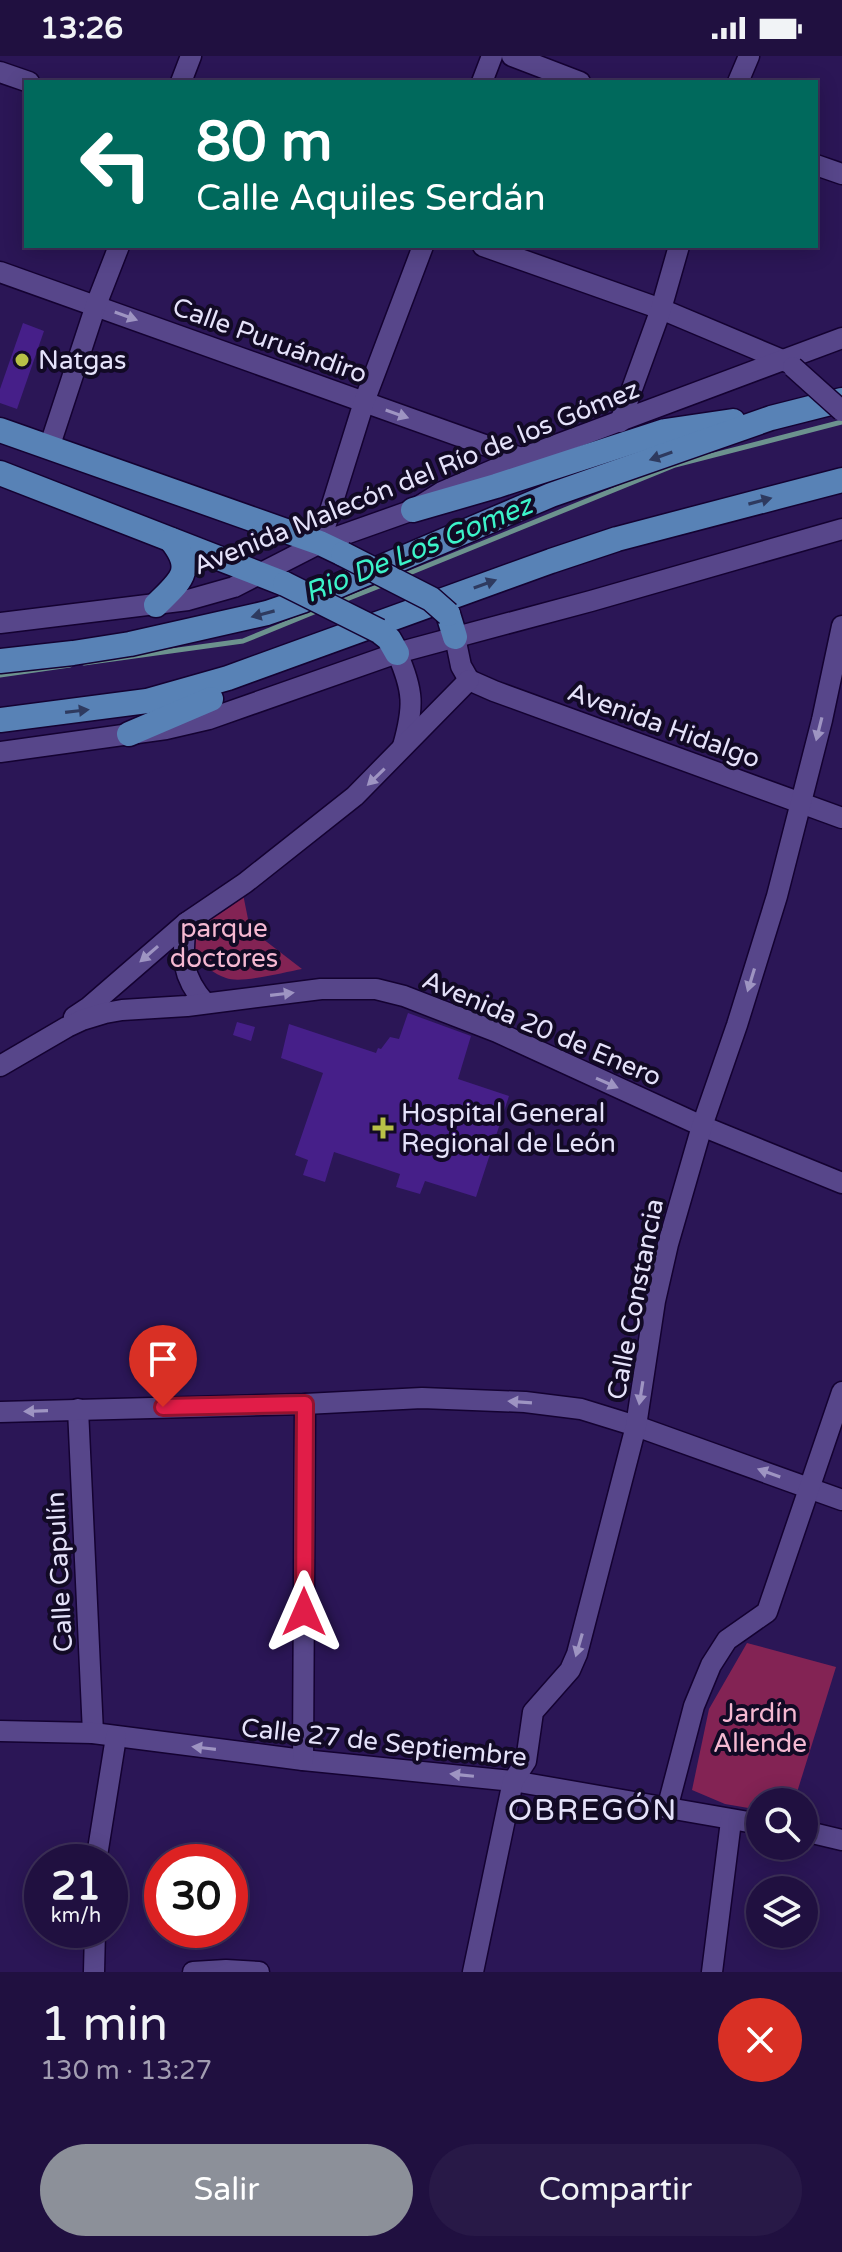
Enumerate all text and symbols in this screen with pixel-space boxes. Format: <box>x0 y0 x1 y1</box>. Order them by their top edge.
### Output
text: 13:26 <box>40 10 123 47</box>
text: 80 m <box>196 109 332 176</box>
icon: left <box>64 112 168 216</box>
text: Calle Aquiles Serdán <box>196 177 546 220</box>
street label: Calle Puruándiro <box>168 291 371 390</box>
one-way arrow <box>115 310 139 323</box>
place label: Natgas <box>38 345 126 376</box>
marker: Natgas <box>13 351 31 369</box>
street label: Avenida Malecón del Río de los Gómez <box>189 374 644 581</box>
one-way arrow <box>385 408 409 421</box>
one-way arrow <box>649 451 673 463</box>
water label: Rio De Los Gomez <box>300 487 540 610</box>
one-way arrow <box>749 494 773 507</box>
one-way arrow <box>473 578 497 590</box>
one-way arrow <box>251 608 276 620</box>
street label: Avenida Hidalgo <box>563 676 764 775</box>
one-way arrow <box>65 704 90 717</box>
one-way arrow <box>813 717 825 742</box>
one-way arrow <box>367 767 386 785</box>
park label: parque doctores <box>170 913 278 974</box>
one-way arrow <box>140 945 160 962</box>
street label: Avenida 20 de Enero <box>418 964 666 1093</box>
one-way arrow <box>744 969 757 993</box>
one-way arrow <box>270 987 295 1000</box>
one-way arrow <box>595 1076 619 1089</box>
place label: Hospital General Regional de León <box>401 1098 616 1159</box>
marker: Hospital General Regional de León <box>372 1117 394 1139</box>
street label: Calle Constancia <box>601 1196 670 1402</box>
pin <box>129 1325 197 1407</box>
icon: arrive <box>141 1337 185 1381</box>
one-way arrow <box>634 1381 647 1406</box>
one-way arrow <box>507 1395 532 1408</box>
one-way arrow <box>23 1404 48 1417</box>
one-way arrow <box>756 1467 780 1479</box>
street label: Calle Capulín <box>40 1491 79 1653</box>
position arrow <box>262 1570 346 1654</box>
one-way arrow <box>572 1634 585 1658</box>
park label: Jardín Allende <box>713 1698 807 1759</box>
street label: Calle 27 de Septiembre <box>240 1712 528 1773</box>
one-way arrow <box>191 1741 216 1754</box>
one-way arrow <box>449 1769 474 1782</box>
map controls <box>746 1788 818 1948</box>
button: search <box>746 1788 818 1860</box>
district label: OBREGÓN <box>508 1792 678 1829</box>
speed limit sign: 30 <box>144 1844 248 1948</box>
text: 21 <box>51 1862 101 1910</box>
button: layers <box>746 1876 818 1948</box>
text: km/h <box>51 1904 101 1928</box>
text: 1 min <box>40 1996 168 2054</box>
button: close <box>718 1998 802 2082</box>
text: 130 m · 13:27 <box>40 2055 212 2086</box>
button: Salir <box>40 2144 413 2236</box>
button: Compartir <box>429 2144 802 2236</box>

